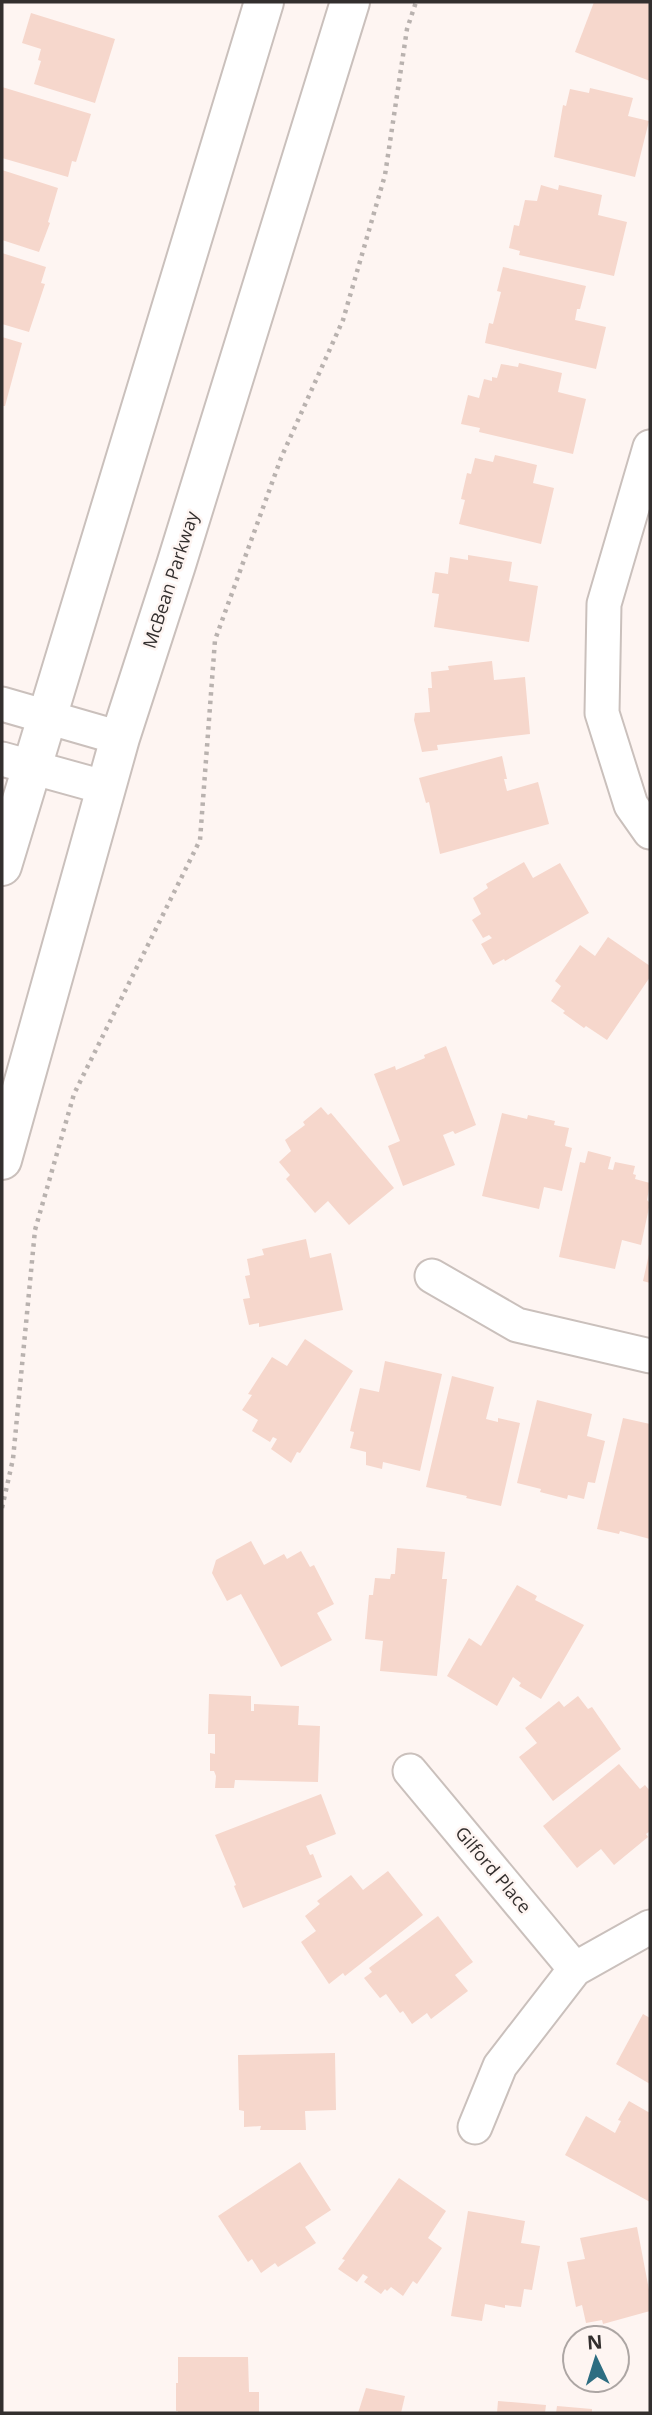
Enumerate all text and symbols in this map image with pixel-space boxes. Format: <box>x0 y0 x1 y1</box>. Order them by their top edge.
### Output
street label: McBean Parkway <box>137 507 204 651</box>
street label: Gilford Place <box>450 1821 537 1918</box>
north arrow <box>561 2324 631 2394</box>
text: N <box>586 2329 603 2356</box>

